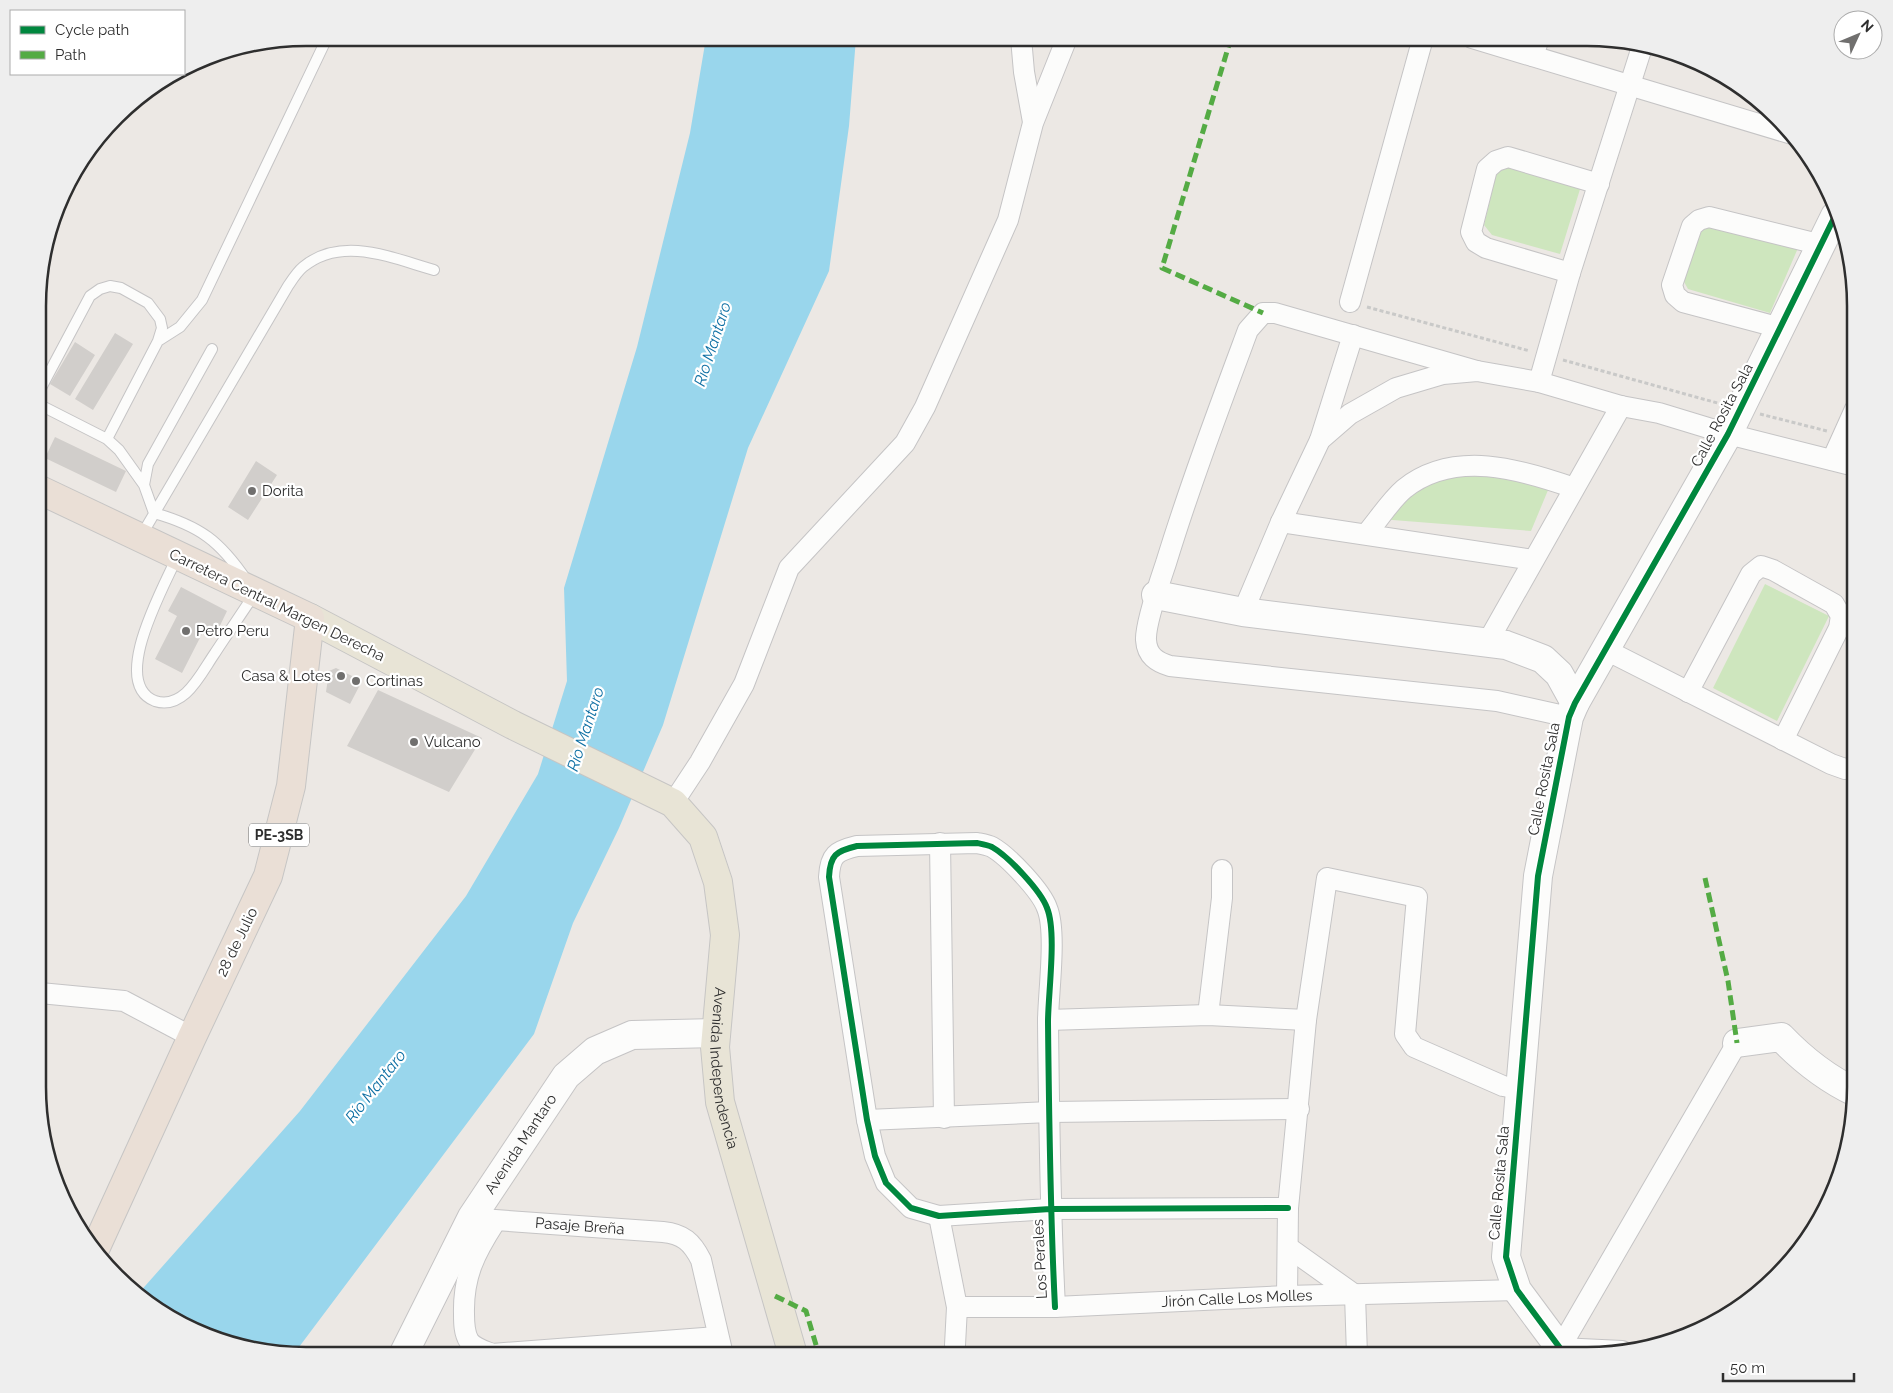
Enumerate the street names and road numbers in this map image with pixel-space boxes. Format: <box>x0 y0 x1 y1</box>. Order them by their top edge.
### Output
street label: Calle Rosita Sala <box>1687 360 1757 470</box>
street label: Carretera Central Margen Derecha <box>166 545 388 665</box>
street label: Calle Rosita Sala <box>1524 721 1564 837</box>
road number: PE-3SB <box>249 824 309 846</box>
street label: 28 de Julio <box>213 905 261 979</box>
street label: Avenida Independencia <box>706 986 742 1151</box>
street label: Avenida Mantaro <box>481 1090 561 1198</box>
street label: Calle Rosita Sala <box>1485 1125 1513 1241</box>
street label: Pasaje Breña <box>534 1214 625 1238</box>
street label: Los Perales <box>1029 1219 1051 1299</box>
street label: Jirón Calle Los Molles <box>1161 1286 1313 1311</box>

